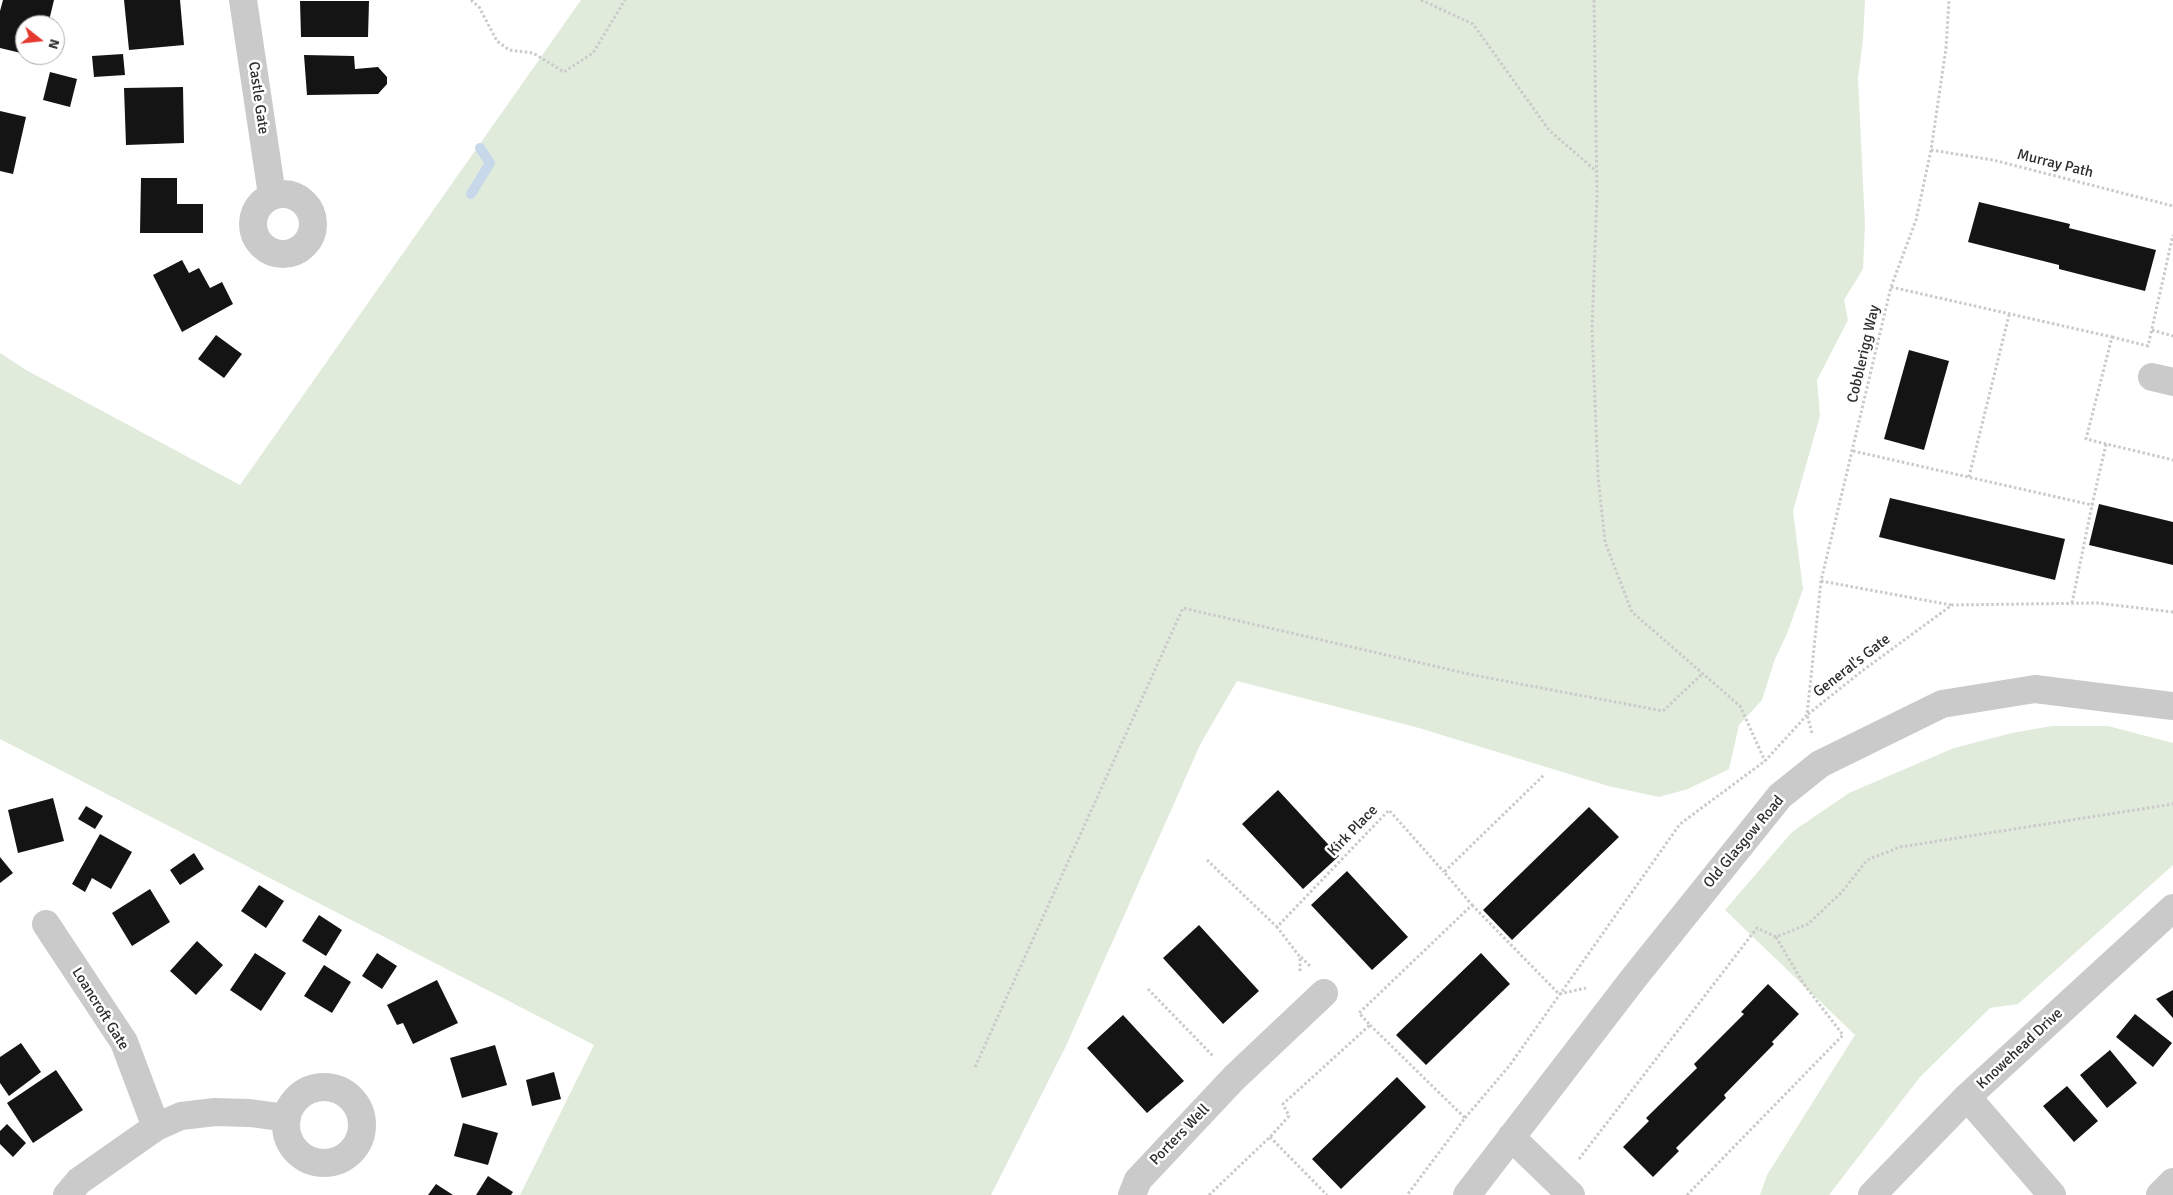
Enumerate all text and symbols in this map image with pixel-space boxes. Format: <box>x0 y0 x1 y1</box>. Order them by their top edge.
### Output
north arrow <box>15 15 65 65</box>
text: N <box>44 37 63 51</box>
street label: Castle Gate <box>244 61 272 135</box>
street label: Murray Path <box>2015 146 2095 182</box>
street label: Cobblerigg Way <box>1844 303 1884 405</box>
street label: General's Gate <box>1810 630 1894 702</box>
street label: Old Glasgow Road <box>1700 792 1788 892</box>
street label: Kirk Place <box>1324 802 1382 860</box>
street label: Loancroft Gate <box>68 964 132 1054</box>
street label: Knowehead Drive <box>1973 1005 2067 1093</box>
street label: Porters Well <box>1146 1101 1214 1169</box>

